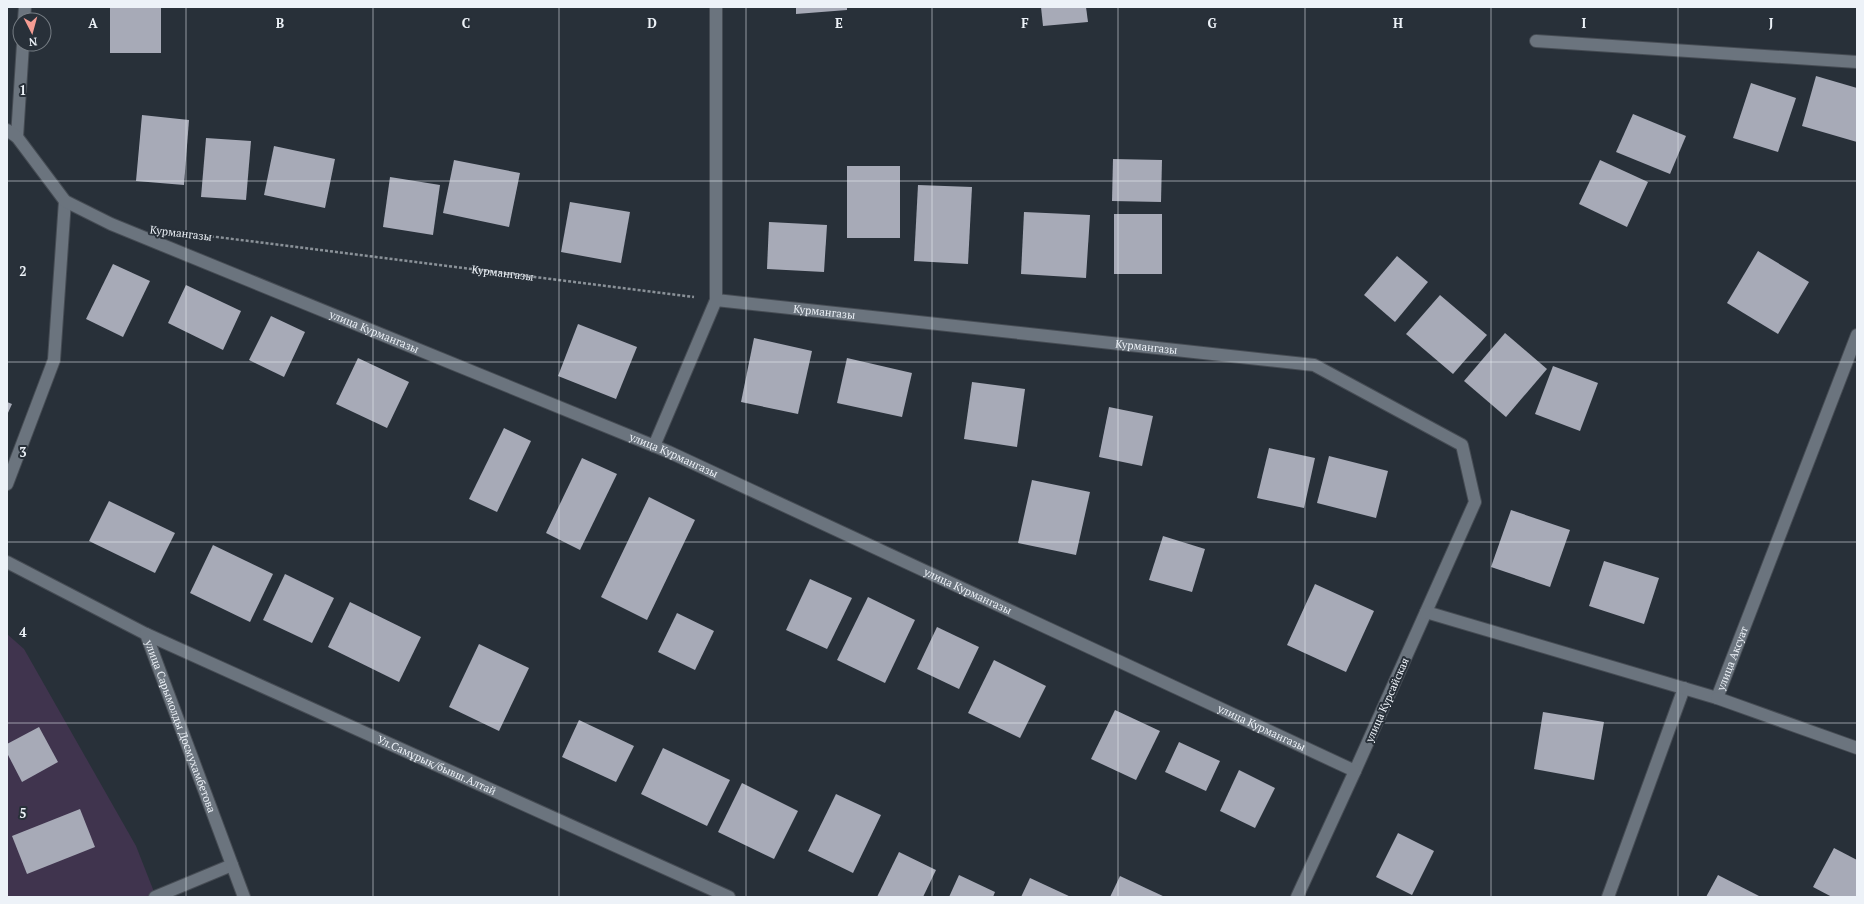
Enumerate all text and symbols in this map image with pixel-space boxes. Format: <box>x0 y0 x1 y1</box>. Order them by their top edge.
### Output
north arrow <box>12 12 52 52</box>
text: A <box>88 14 98 32</box>
text: B <box>276 14 284 32</box>
text: C <box>462 14 470 32</box>
text: D <box>647 14 657 32</box>
text: E <box>835 14 843 32</box>
text: F <box>1021 14 1029 32</box>
text: G <box>1207 14 1217 32</box>
text: H <box>1393 14 1403 32</box>
text: I <box>1582 14 1587 32</box>
text: J <box>1769 14 1774 32</box>
text: N <box>28 35 38 49</box>
text: 1 <box>19 81 27 99</box>
street label: Курмангазы <box>149 222 213 244</box>
text: 2 <box>19 262 27 280</box>
street label: Курмангазы <box>471 262 534 284</box>
street label: Курмангазы <box>793 301 856 322</box>
street label: улица Курмангазы <box>327 307 421 356</box>
street label: Курмангазы <box>1115 336 1178 357</box>
street label: улица Курмангазы <box>626 429 720 481</box>
text: 3 <box>19 443 27 461</box>
street label: улица Курмангазы <box>921 564 1014 617</box>
text: 4 <box>19 623 27 641</box>
street label: улица Аксуат <box>1713 624 1751 693</box>
street label: улица Сарымолды Досмухамбетова <box>141 637 219 815</box>
street label: улица Курсайская <box>1362 655 1412 745</box>
street label: улица Курмангазы <box>1215 701 1308 754</box>
street label: Ул.Самұрық/бывш.Алтай <box>375 732 499 798</box>
text: 5 <box>19 804 27 822</box>

